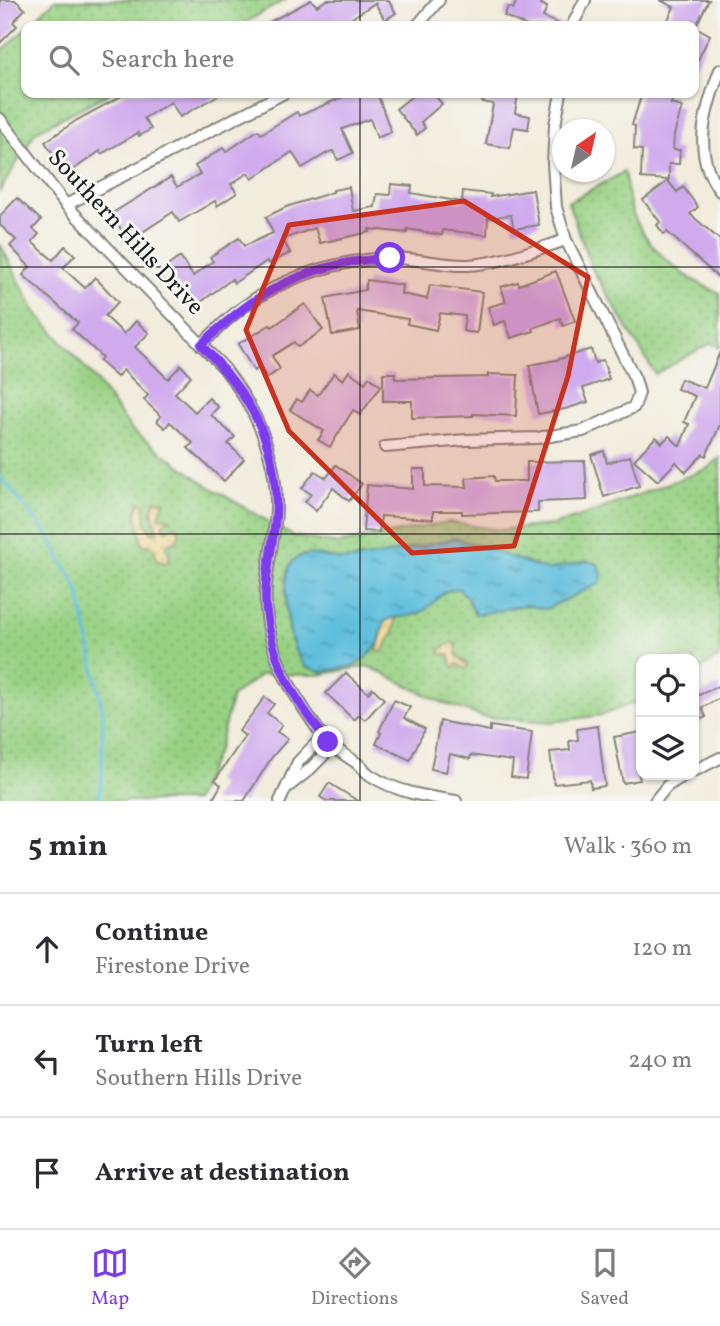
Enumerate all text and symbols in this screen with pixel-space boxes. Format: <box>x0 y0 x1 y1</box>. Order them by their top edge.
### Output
search box <box>21 21 699 98</box>
icon: search <box>45 41 83 79</box>
text: Search here <box>101 42 234 78</box>
north arrow <box>552 119 615 182</box>
street label: Southern Hills Drive <box>39 142 211 324</box>
route start <box>374 242 405 273</box>
map controls <box>636 654 699 780</box>
button: locate <box>636 654 699 717</box>
button: layers <box>636 717 699 780</box>
route end <box>312 726 343 757</box>
text: 5 min <box>28 826 108 868</box>
text: Walk · 360 m <box>564 831 692 863</box>
text: Continue <box>95 915 208 951</box>
icon: ahead <box>28 930 66 968</box>
text: 120 m <box>632 933 692 965</box>
text: Firestone Drive <box>95 951 250 983</box>
text: Turn left <box>95 1027 203 1063</box>
icon: left <box>28 1042 66 1080</box>
text: 240 m <box>628 1045 692 1077</box>
text: Southern Hills Drive <box>95 1063 302 1095</box>
icon: arrive <box>28 1154 66 1192</box>
text: Arrive at destination <box>95 1155 350 1191</box>
tab: Map <box>91 1244 129 1312</box>
tab: Directions <box>311 1244 398 1312</box>
tab: Saved <box>580 1244 629 1312</box>

